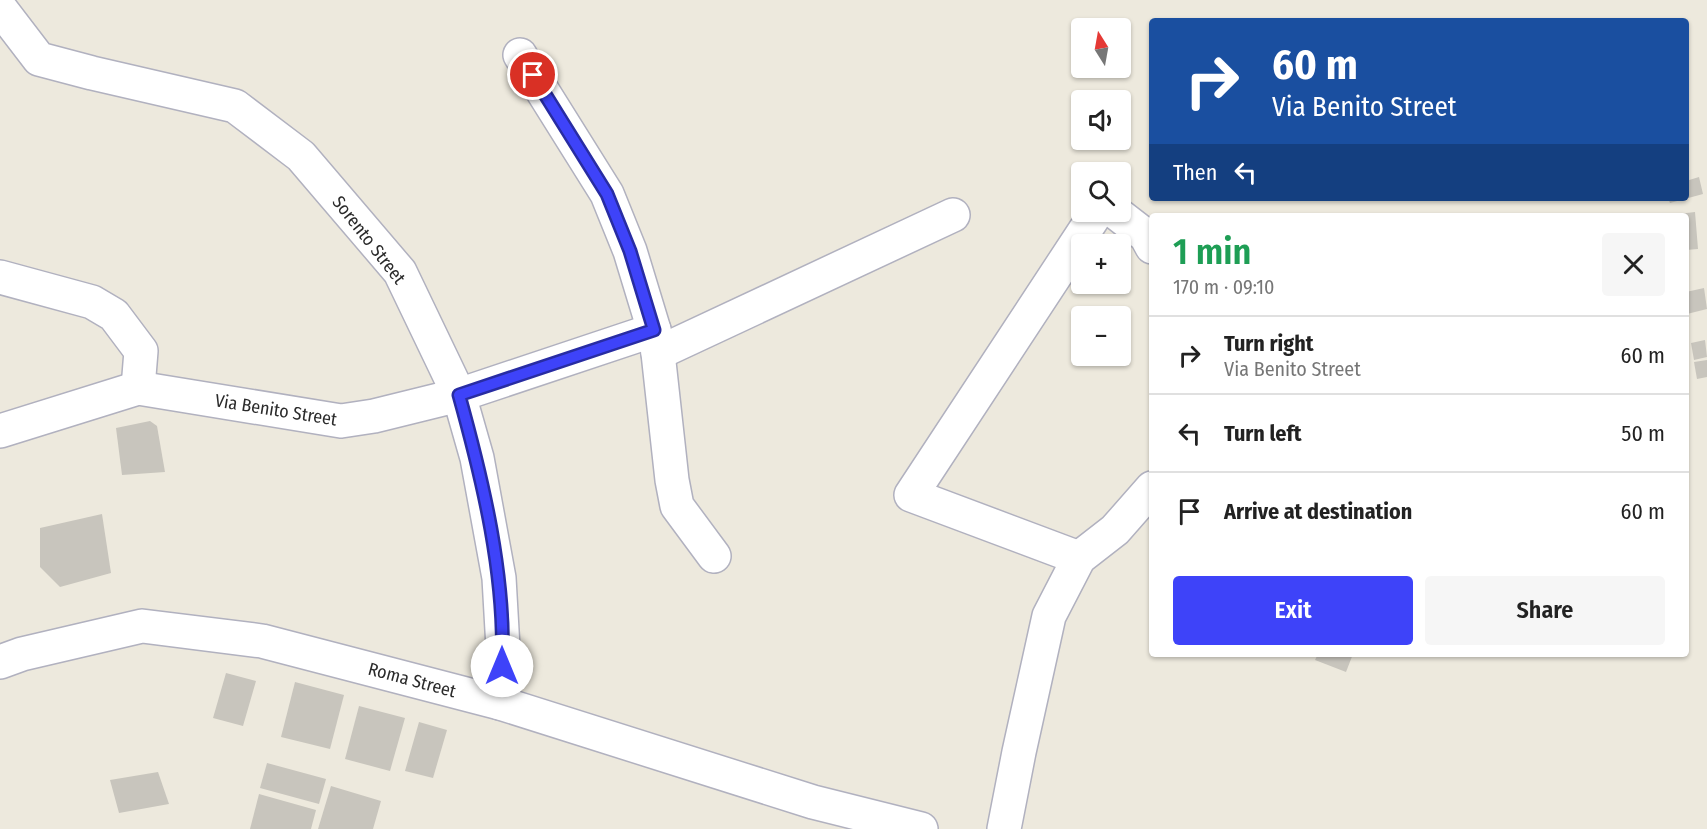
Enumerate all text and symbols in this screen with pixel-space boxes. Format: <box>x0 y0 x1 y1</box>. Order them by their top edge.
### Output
north arrow <box>1071 18 1131 78</box>
map controls <box>1071 18 1131 366</box>
text: 60 m <box>1272 40 1358 90</box>
icon: right <box>1173 42 1251 120</box>
pin <box>507 49 558 100</box>
icon: arrive <box>516 58 549 91</box>
button: sound <box>1071 90 1131 150</box>
text: Via Benito Street <box>1272 91 1457 123</box>
icon: left <box>1229 156 1262 189</box>
text: Then <box>1173 159 1217 186</box>
button: search <box>1071 162 1131 222</box>
street label: Sorento Street <box>328 191 410 289</box>
text: 1 min <box>1173 230 1251 274</box>
button: close <box>1602 233 1665 296</box>
button: + <box>1071 234 1131 294</box>
text: 170 m · 09:10 <box>1173 275 1274 299</box>
button: − <box>1071 306 1131 366</box>
text: Turn right <box>1224 330 1313 357</box>
icon: right <box>1173 339 1206 372</box>
text: 60 m <box>1621 342 1665 369</box>
text: Via Benito Street <box>1224 357 1361 381</box>
street label: Via Benito Street <box>213 390 339 431</box>
icon: left <box>1173 417 1206 450</box>
text: Turn left <box>1224 420 1302 447</box>
text: 50 m <box>1621 420 1665 447</box>
icon: arrive <box>1173 495 1206 528</box>
text: Arrive at destination <box>1224 498 1412 525</box>
text: 60 m <box>1621 498 1665 525</box>
button: Exit <box>1173 576 1413 645</box>
button: Share <box>1425 576 1665 645</box>
position arrow <box>470 634 534 698</box>
street label: Roma Street <box>366 658 458 702</box>

